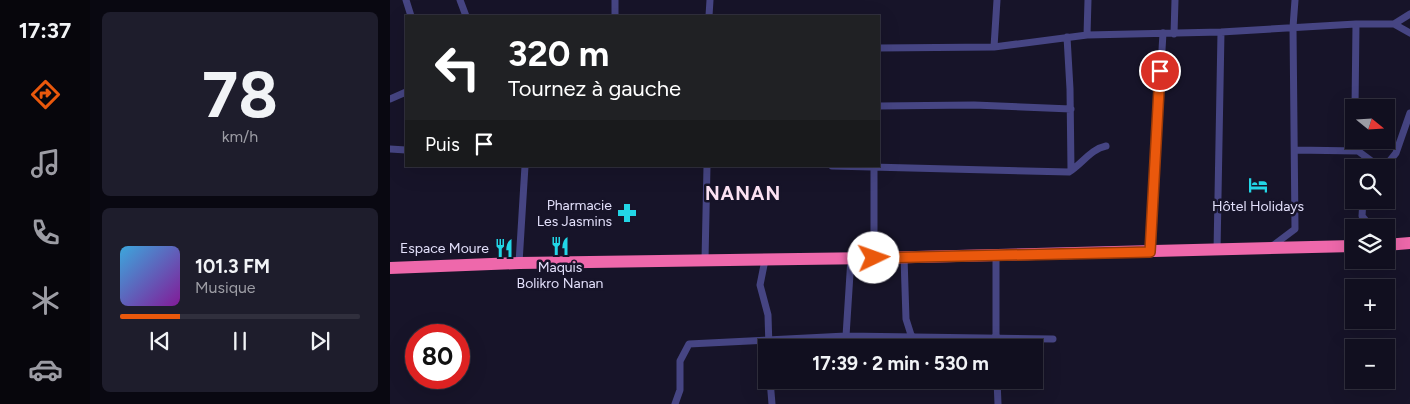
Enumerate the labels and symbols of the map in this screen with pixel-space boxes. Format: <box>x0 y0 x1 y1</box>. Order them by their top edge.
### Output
pin <box>1139 50 1181 92</box>
north arrow <box>1345 99 1395 149</box>
hotel icon: Hôtel Holidays <box>1247 174 1269 196</box>
district label: NANAN <box>705 182 781 205</box>
place label: Pharmacie Les Jasmins <box>537 197 612 230</box>
place label: Hôtel Holidays <box>1212 198 1304 215</box>
pharmacy icon: Pharmacie Les Jasmins <box>616 202 638 224</box>
position arrow <box>847 231 899 283</box>
restaurant icon: Maquis Bolikro Nanan <box>549 235 571 257</box>
restaurant icon: Espace Moure <box>493 237 515 259</box>
place label: Espace Moure <box>400 240 489 257</box>
place label: Maquis Bolikro Nanan <box>517 259 604 292</box>
speed limit sign: 80 <box>405 324 470 389</box>

